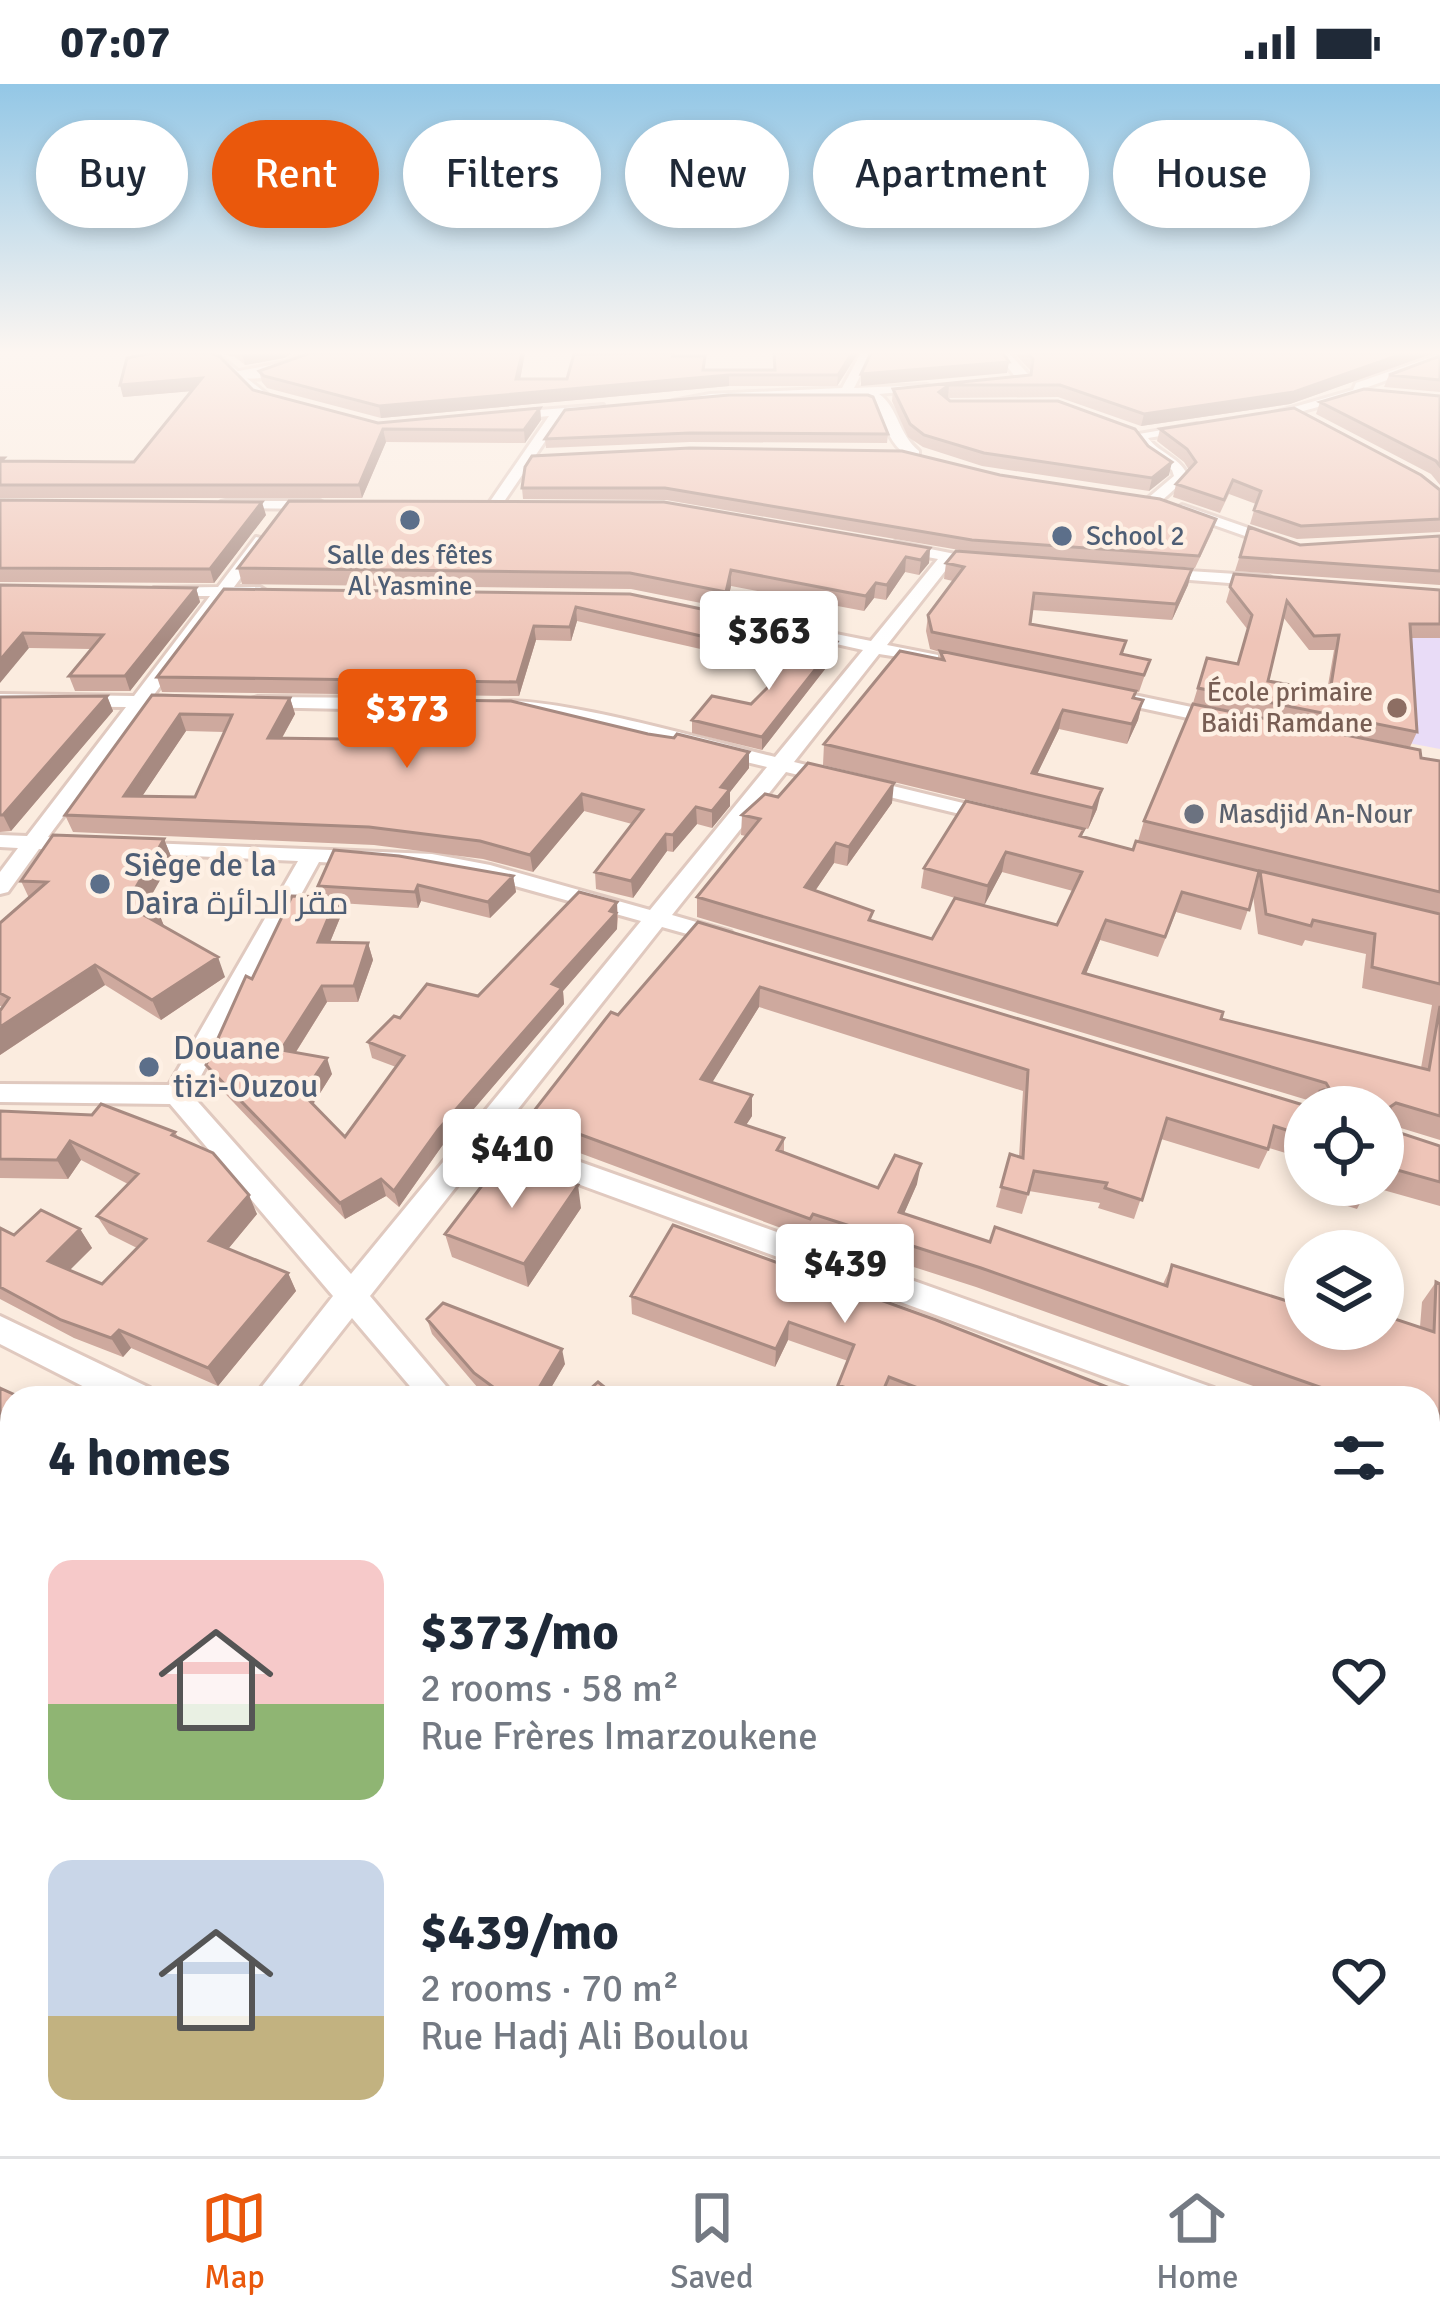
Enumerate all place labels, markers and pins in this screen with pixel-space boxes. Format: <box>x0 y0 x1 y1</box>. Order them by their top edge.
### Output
marker: Salle des fêtes Al Yasmine <box>397 507 423 533</box>
place label: School 2 <box>1086 520 1185 553</box>
marker: School 2 <box>1049 523 1075 549</box>
place label: Salle des fêtes Al Yasmine <box>327 539 493 603</box>
pin: $363 <box>698 591 840 693</box>
pin: $373 <box>336 669 478 771</box>
place label: École primaire Baidi Ramdane <box>1201 675 1373 740</box>
marker: École primaire Baidi Ramdane <box>1384 695 1410 721</box>
place label: Masdjid An-Nour <box>1218 798 1412 831</box>
marker: Masdjid An-Nour <box>1181 801 1207 827</box>
place label: Siège de la Daira مقر الدائرة <box>124 845 349 924</box>
marker: Siège de la Daira مقر الدائرة <box>87 871 113 897</box>
place label: Douane tizi-Ouzou <box>173 1028 318 1107</box>
marker: Douane tizi-Ouzou <box>136 1054 162 1080</box>
pin: $410 <box>441 1109 583 1211</box>
pin: $439 <box>774 1224 916 1326</box>

